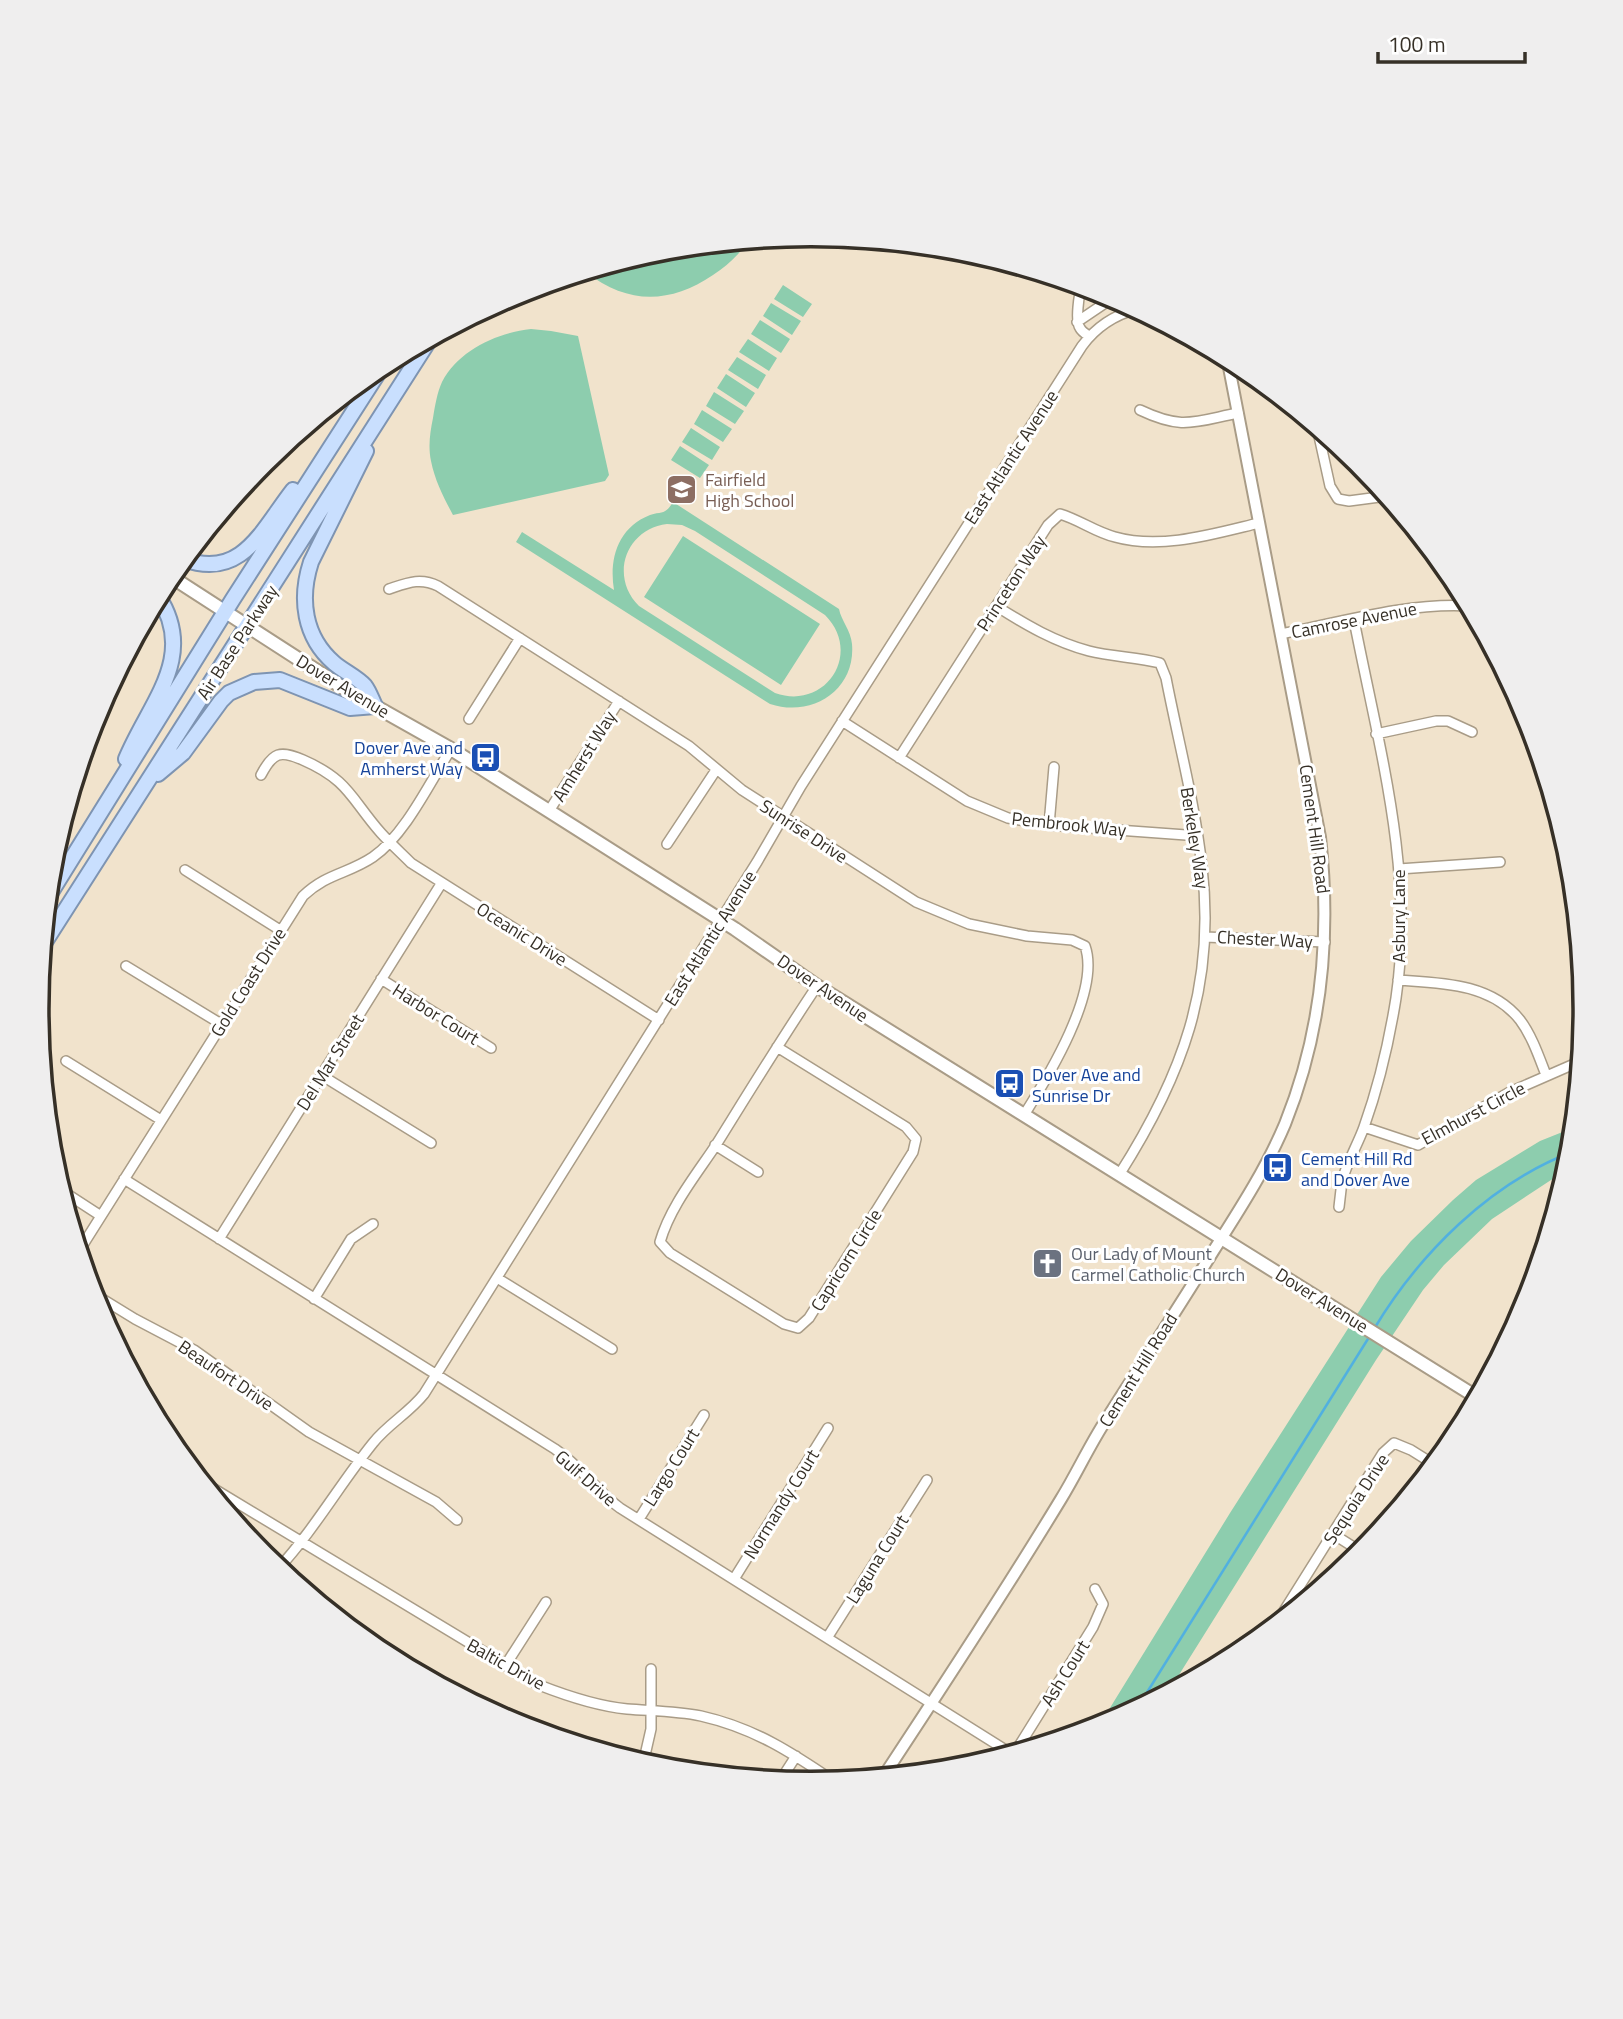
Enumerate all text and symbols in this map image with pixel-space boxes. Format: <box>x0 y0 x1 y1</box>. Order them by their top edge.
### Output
scale bar <box>1378 21 1525 65</box>
text: 100 m <box>1388 28 1445 60</box>
street label: East Atlantic Avenue <box>957 384 1065 530</box>
place label: Fairfield High School <box>705 466 794 514</box>
school or university icon: Fairfield High School <box>665 472 699 506</box>
street label: Princeton Way <box>970 529 1052 636</box>
street label: Air Base Parkway <box>190 579 284 705</box>
street label: Camrose Avenue <box>1289 595 1419 645</box>
street label: Dover Avenue <box>291 647 395 725</box>
street label: Amherst Way <box>545 705 623 807</box>
place label: Dover Ave and Amherst Way <box>354 734 463 782</box>
bus stop icon: Dover Ave and Amherst Way <box>469 740 503 774</box>
street label: Cement Hill Road <box>1293 763 1337 895</box>
street label: Berkeley Way <box>1174 785 1216 891</box>
street label: Sunrise Drive <box>755 792 853 870</box>
street label: Pembrook Way <box>1010 805 1128 843</box>
street label: East Atlantic Avenue <box>657 865 763 1011</box>
street label: Asbury Lane <box>1385 869 1412 963</box>
street label: Oceanic Drive <box>471 895 573 973</box>
street label: Gold Coast Drive <box>204 922 292 1042</box>
street label: Chester Way <box>1216 923 1314 955</box>
street label: Dover Avenue <box>772 947 874 1029</box>
street label: Harbor Court <box>387 977 485 1052</box>
street label: Del Mar Street <box>290 1008 371 1116</box>
place label: Dover Ave and Sunrise Dr <box>1032 1061 1141 1109</box>
bus stop icon: Dover Ave and Sunrise Dr <box>992 1067 1026 1101</box>
street label: Elmhurst Circle <box>1416 1074 1530 1152</box>
place label: Cement Hill Rd and Dover Ave <box>1301 1145 1413 1193</box>
bus stop icon: Cement Hill Rd and Dover Ave <box>1261 1151 1295 1185</box>
street label: Capricorn Circle <box>804 1203 888 1317</box>
place label: Our Lady of Mount Carmel Catholic Church <box>1071 1240 1245 1288</box>
church icon: Our Lady of Mount Carmel Catholic Church <box>1031 1246 1065 1280</box>
street label: Dover Avenue <box>1270 1261 1374 1339</box>
street label: Cement Hill Road <box>1092 1308 1184 1432</box>
street label: Beaufort Drive <box>173 1333 279 1417</box>
street label: Largo Court <box>636 1422 706 1511</box>
street label: Normandy Court <box>736 1443 826 1564</box>
street label: Gulf Drive <box>549 1444 623 1512</box>
street label: Sequoia Drive <box>1316 1448 1396 1550</box>
street label: Laguna Court <box>839 1509 915 1609</box>
street label: Baltic Drive <box>462 1631 550 1697</box>
street label: Ash Court <box>1034 1634 1096 1712</box>

